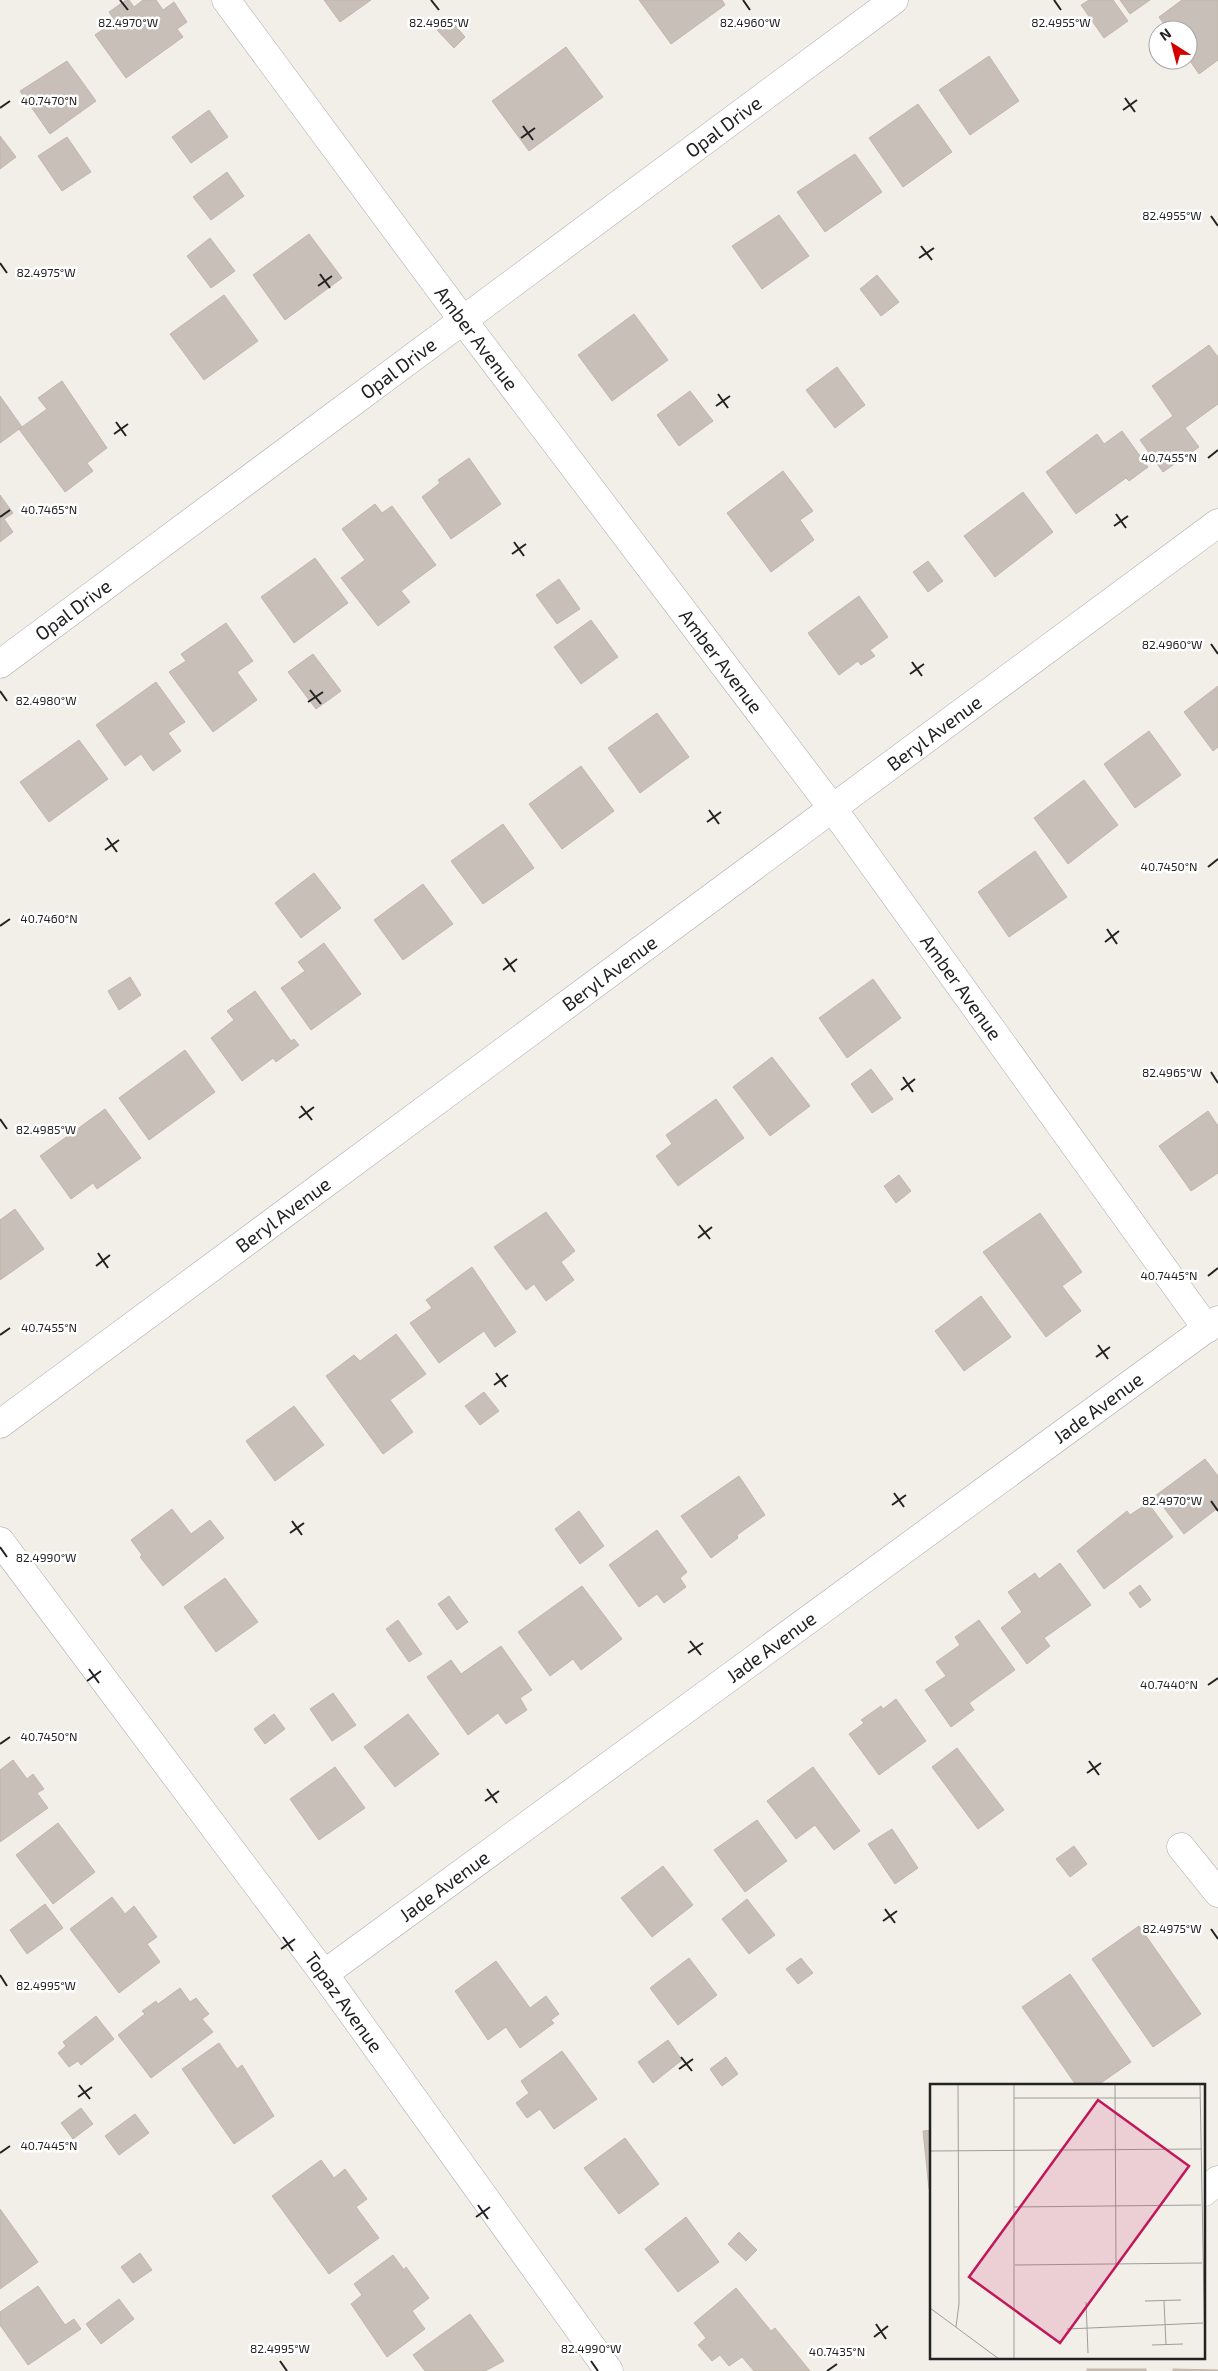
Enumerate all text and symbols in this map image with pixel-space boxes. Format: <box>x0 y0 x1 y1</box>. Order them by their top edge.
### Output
text: 82.4970°W <box>98 15 158 29</box>
text: 82.4965°W <box>409 15 469 29</box>
text: 82.4960°W <box>720 15 780 29</box>
text: 82.4955°W <box>1031 15 1091 29</box>
north arrow <box>1148 20 1198 70</box>
text: N <box>1156 24 1174 44</box>
street label: Opal Drive <box>681 91 765 162</box>
text: 40.7470°N <box>21 93 77 107</box>
text: 82.4955°W <box>1142 208 1202 222</box>
text: 82.4975°W <box>16 265 76 279</box>
street label: Amber Avenue <box>431 281 524 394</box>
street label: Opal Drive <box>355 332 440 404</box>
text: 40.7455°N <box>1141 450 1197 464</box>
text: 40.7465°N <box>21 502 77 516</box>
street label: Opal Drive <box>30 574 115 645</box>
street label: Amber Avenue <box>675 604 768 717</box>
text: 82.4960°W <box>1142 637 1202 651</box>
street label: Beryl Avenue <box>882 690 986 775</box>
text: 82.4980°W <box>15 693 77 707</box>
text: 40.7450°N <box>1141 859 1197 873</box>
text: 40.7460°N <box>20 911 78 925</box>
street label: Beryl Avenue <box>557 930 661 1015</box>
street label: Amber Avenue <box>916 930 1007 1044</box>
text: 82.4965°W <box>1142 1065 1202 1079</box>
text: 82.4985°W <box>16 1122 76 1136</box>
street label: Beryl Avenue <box>231 1172 335 1257</box>
text: 40.7445°N <box>1140 1268 1198 1282</box>
text: 40.7455°N <box>21 1320 77 1334</box>
street label: Jade Avenue <box>1048 1367 1147 1448</box>
text: 82.4970°W <box>1142 1493 1202 1507</box>
text: 82.4990°W <box>16 1550 76 1564</box>
street label: Jade Avenue <box>721 1606 820 1687</box>
text: 40.7440°N <box>1140 1677 1198 1691</box>
text: 40.7450°N <box>21 1729 77 1743</box>
street label: Jade Avenue <box>395 1845 493 1926</box>
text: 82.4975°W <box>1142 1921 1202 1935</box>
street label: Topaz Avenue <box>300 1947 388 2056</box>
text: 82.4995°W <box>16 1978 76 1992</box>
inset map <box>930 2084 1206 2358</box>
text: 40.7445°N <box>20 2138 78 2152</box>
text: 82.4995°W <box>250 2341 310 2355</box>
text: 82.4990°W <box>561 2341 621 2355</box>
text: 40.7435°N <box>809 2344 865 2358</box>

